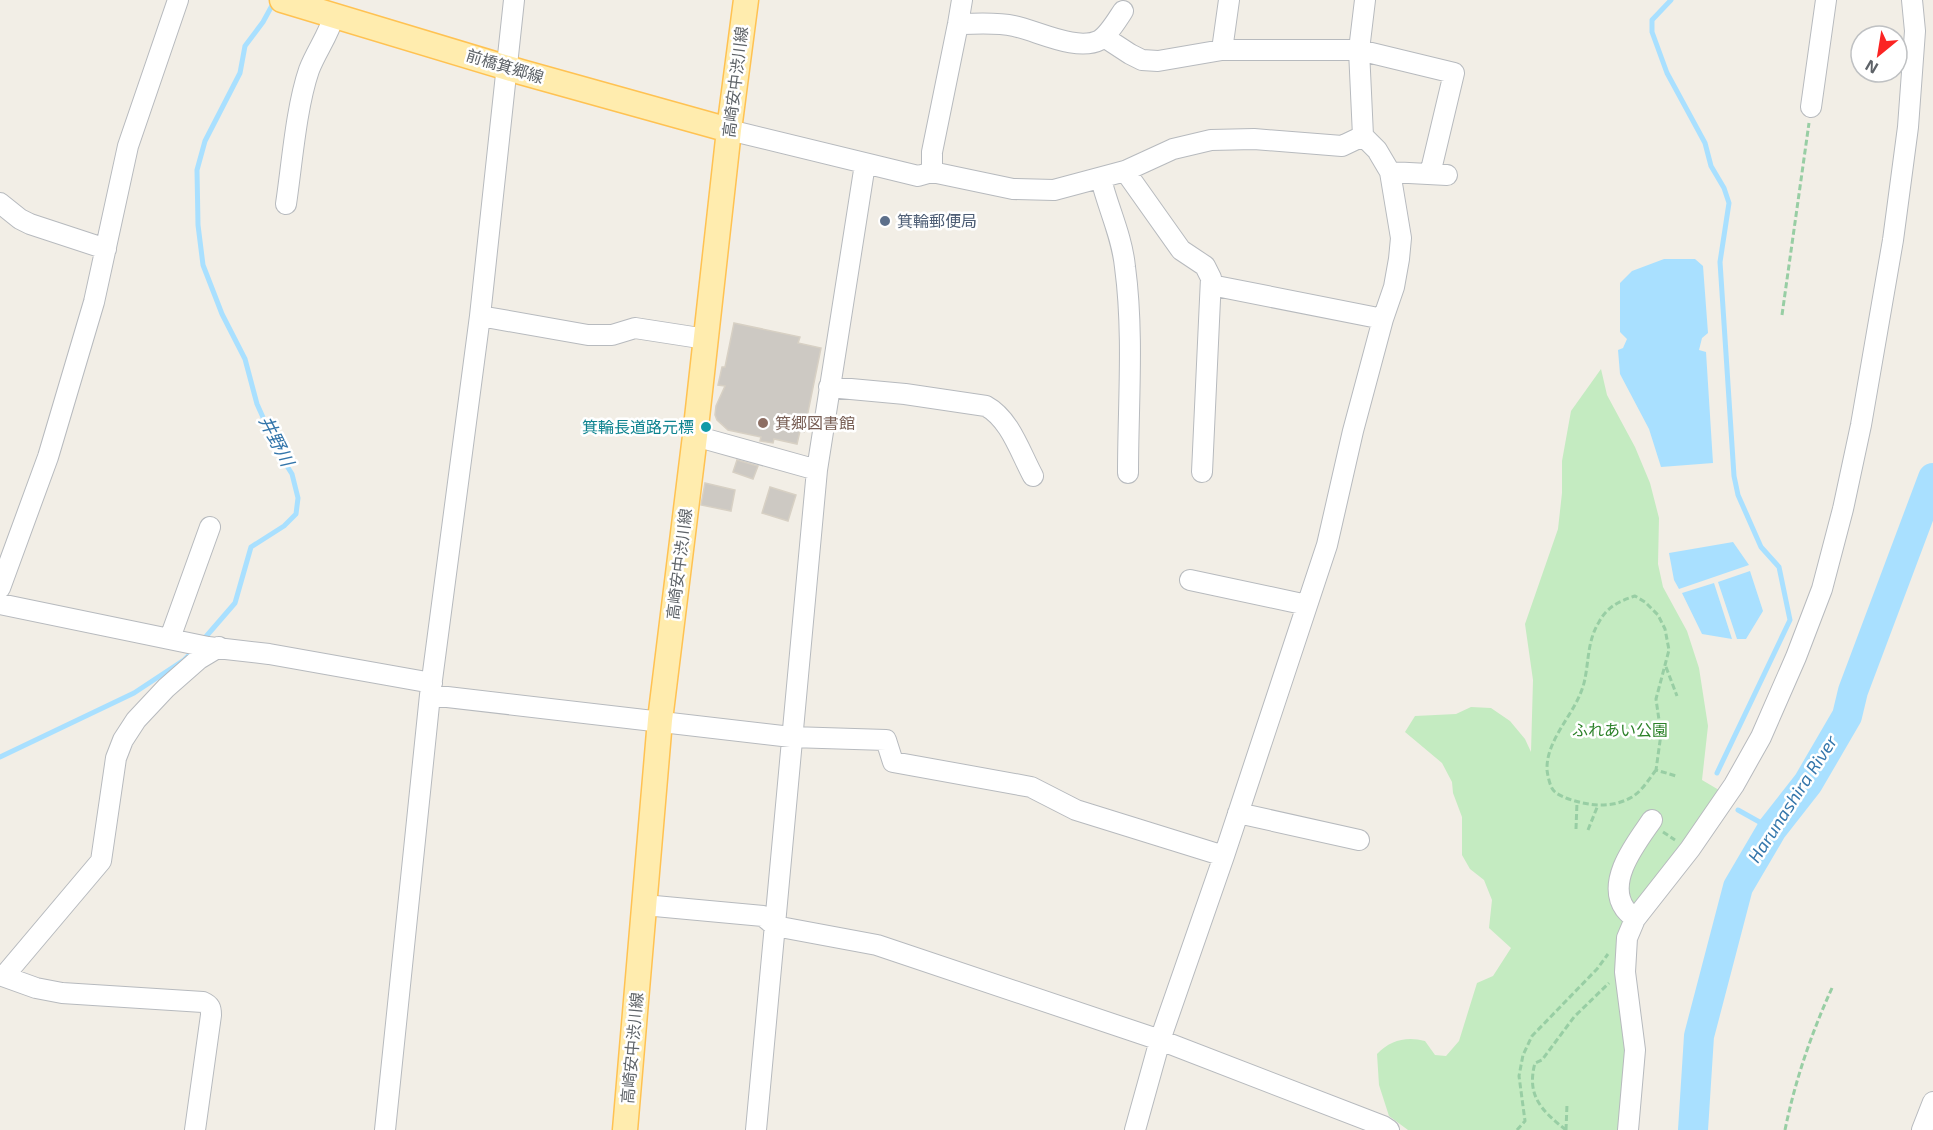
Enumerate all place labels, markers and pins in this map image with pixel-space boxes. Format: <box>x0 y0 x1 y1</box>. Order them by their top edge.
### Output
place label: 箕輪郵便局 <box>897 211 977 230</box>
marker: 箕輪郵便局 <box>878 214 892 228</box>
place label: 箕郷図書館 <box>775 413 855 432</box>
marker: 箕郷図書館 <box>756 416 770 430</box>
place label: 箕輪長道路元標 <box>582 417 694 436</box>
marker: 箕輪長道路元標 <box>699 420 713 434</box>

